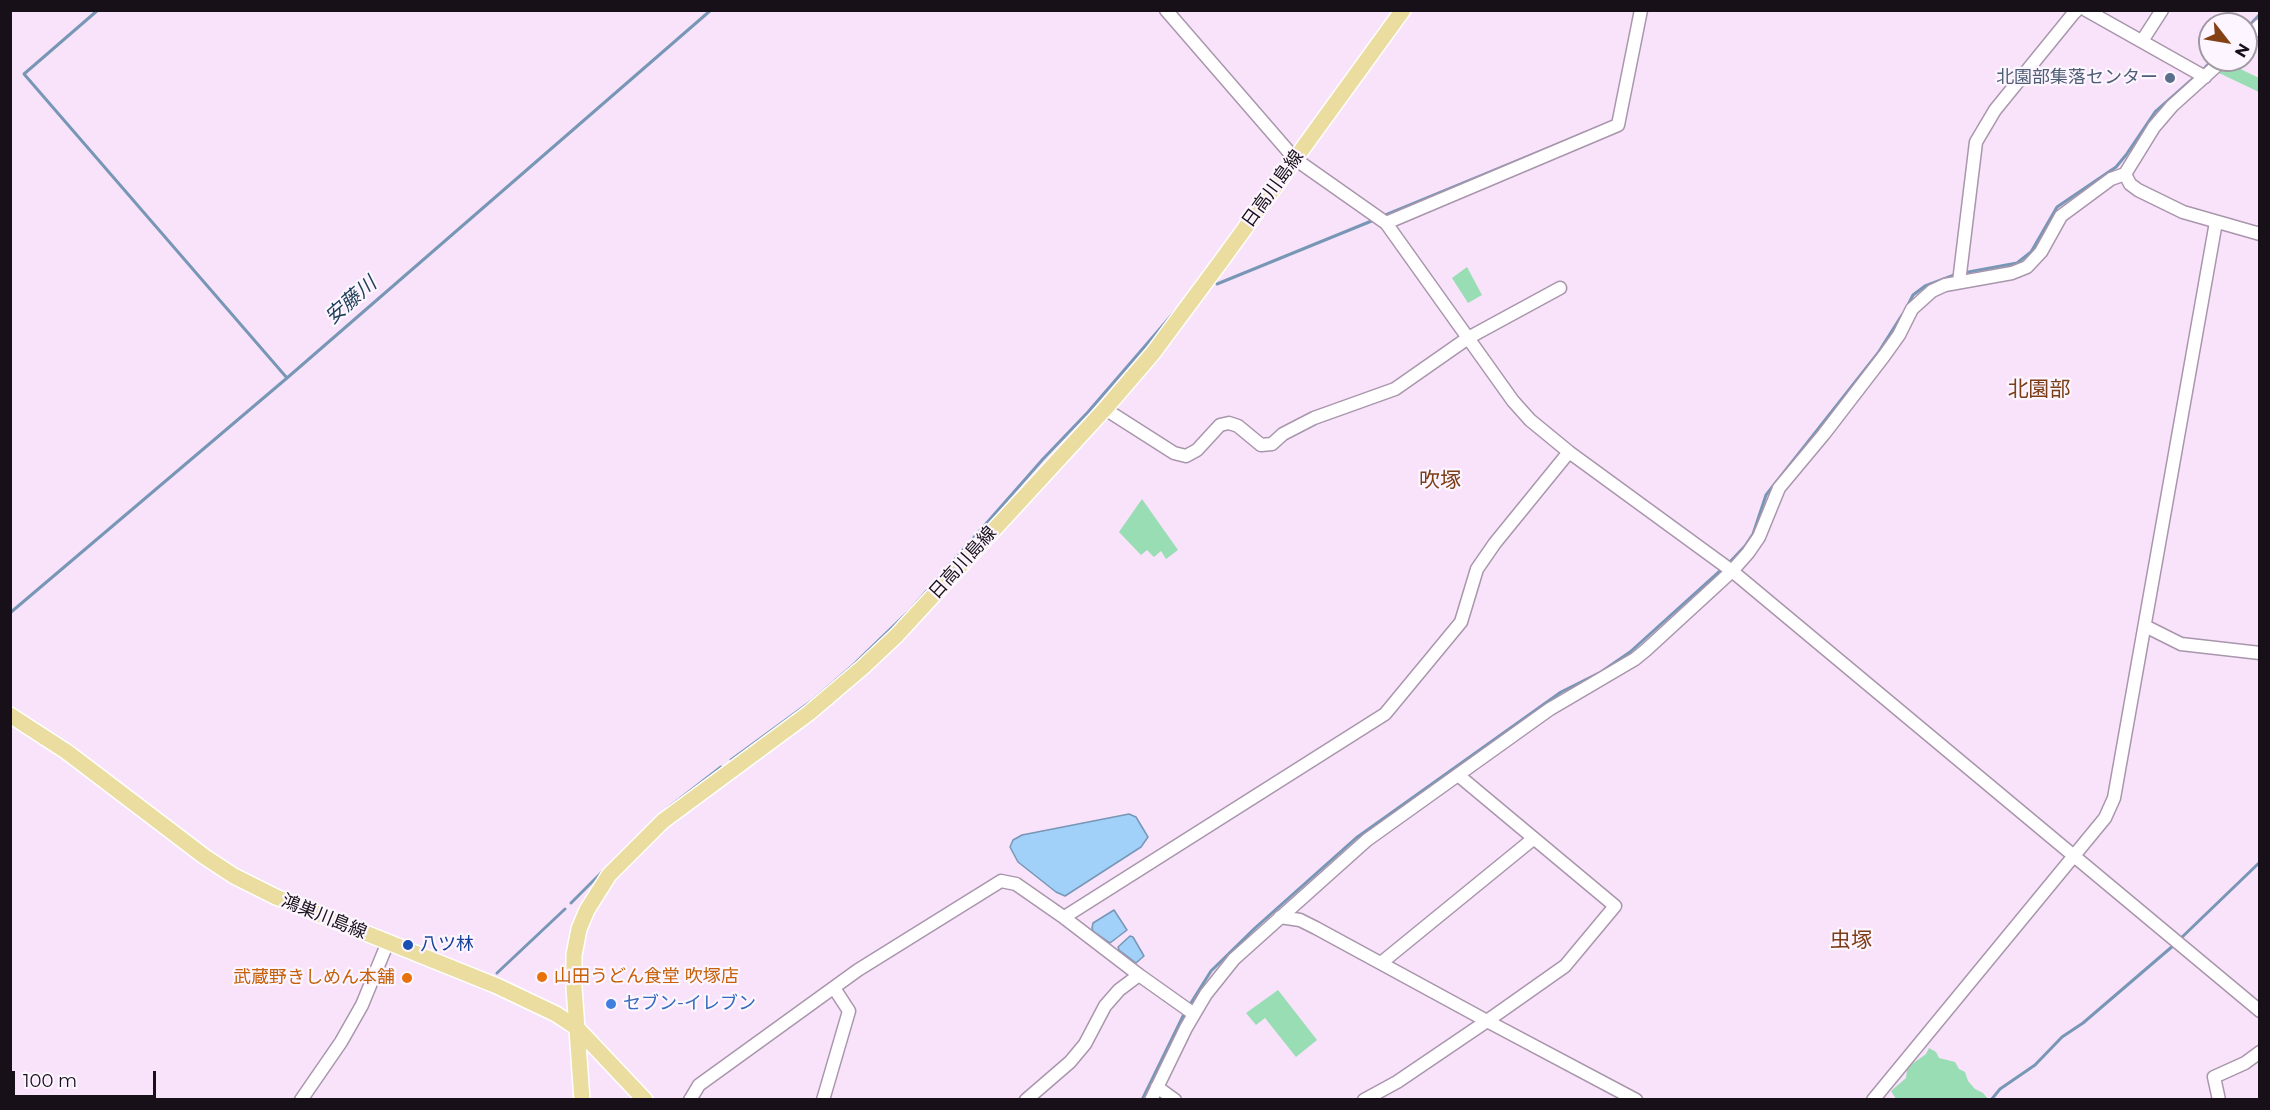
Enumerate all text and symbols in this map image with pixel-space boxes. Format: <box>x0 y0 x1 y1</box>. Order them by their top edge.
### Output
north arrow <box>2198 12 2258 72</box>
text: N <box>2231 40 2254 61</box>
place label: 北園部集落センター <box>1996 67 2158 89</box>
marker: 北園部集落センター <box>2163 71 2177 85</box>
street label: 日高川島線 <box>1238 146 1308 232</box>
water label: 安藤川 <box>320 272 382 330</box>
district label: 北園部 <box>2008 377 2070 403</box>
district label: 吹塚 <box>1419 468 1461 494</box>
street label: 日高川島線 <box>925 522 1001 604</box>
street label: 鴻巣川島線 <box>278 890 370 944</box>
district label: 虫塚 <box>1830 928 1872 954</box>
place label: 八ツ林 <box>420 934 474 956</box>
marker: 八ツ林 <box>401 938 415 952</box>
place label: 山田うどん食堂 吹塚店 <box>554 966 739 988</box>
place label: 武蔵野きしめん本舗 <box>233 967 395 989</box>
marker: 山田うどん食堂 吹塚店 <box>535 970 549 984</box>
marker: 武蔵野きしめん本舗 <box>400 971 414 985</box>
place label: セブン-イレブン <box>623 993 756 1015</box>
marker: セブン-イレブン <box>604 997 618 1011</box>
scale bar <box>15 1059 159 1097</box>
text: 100 m <box>23 1070 77 1092</box>

